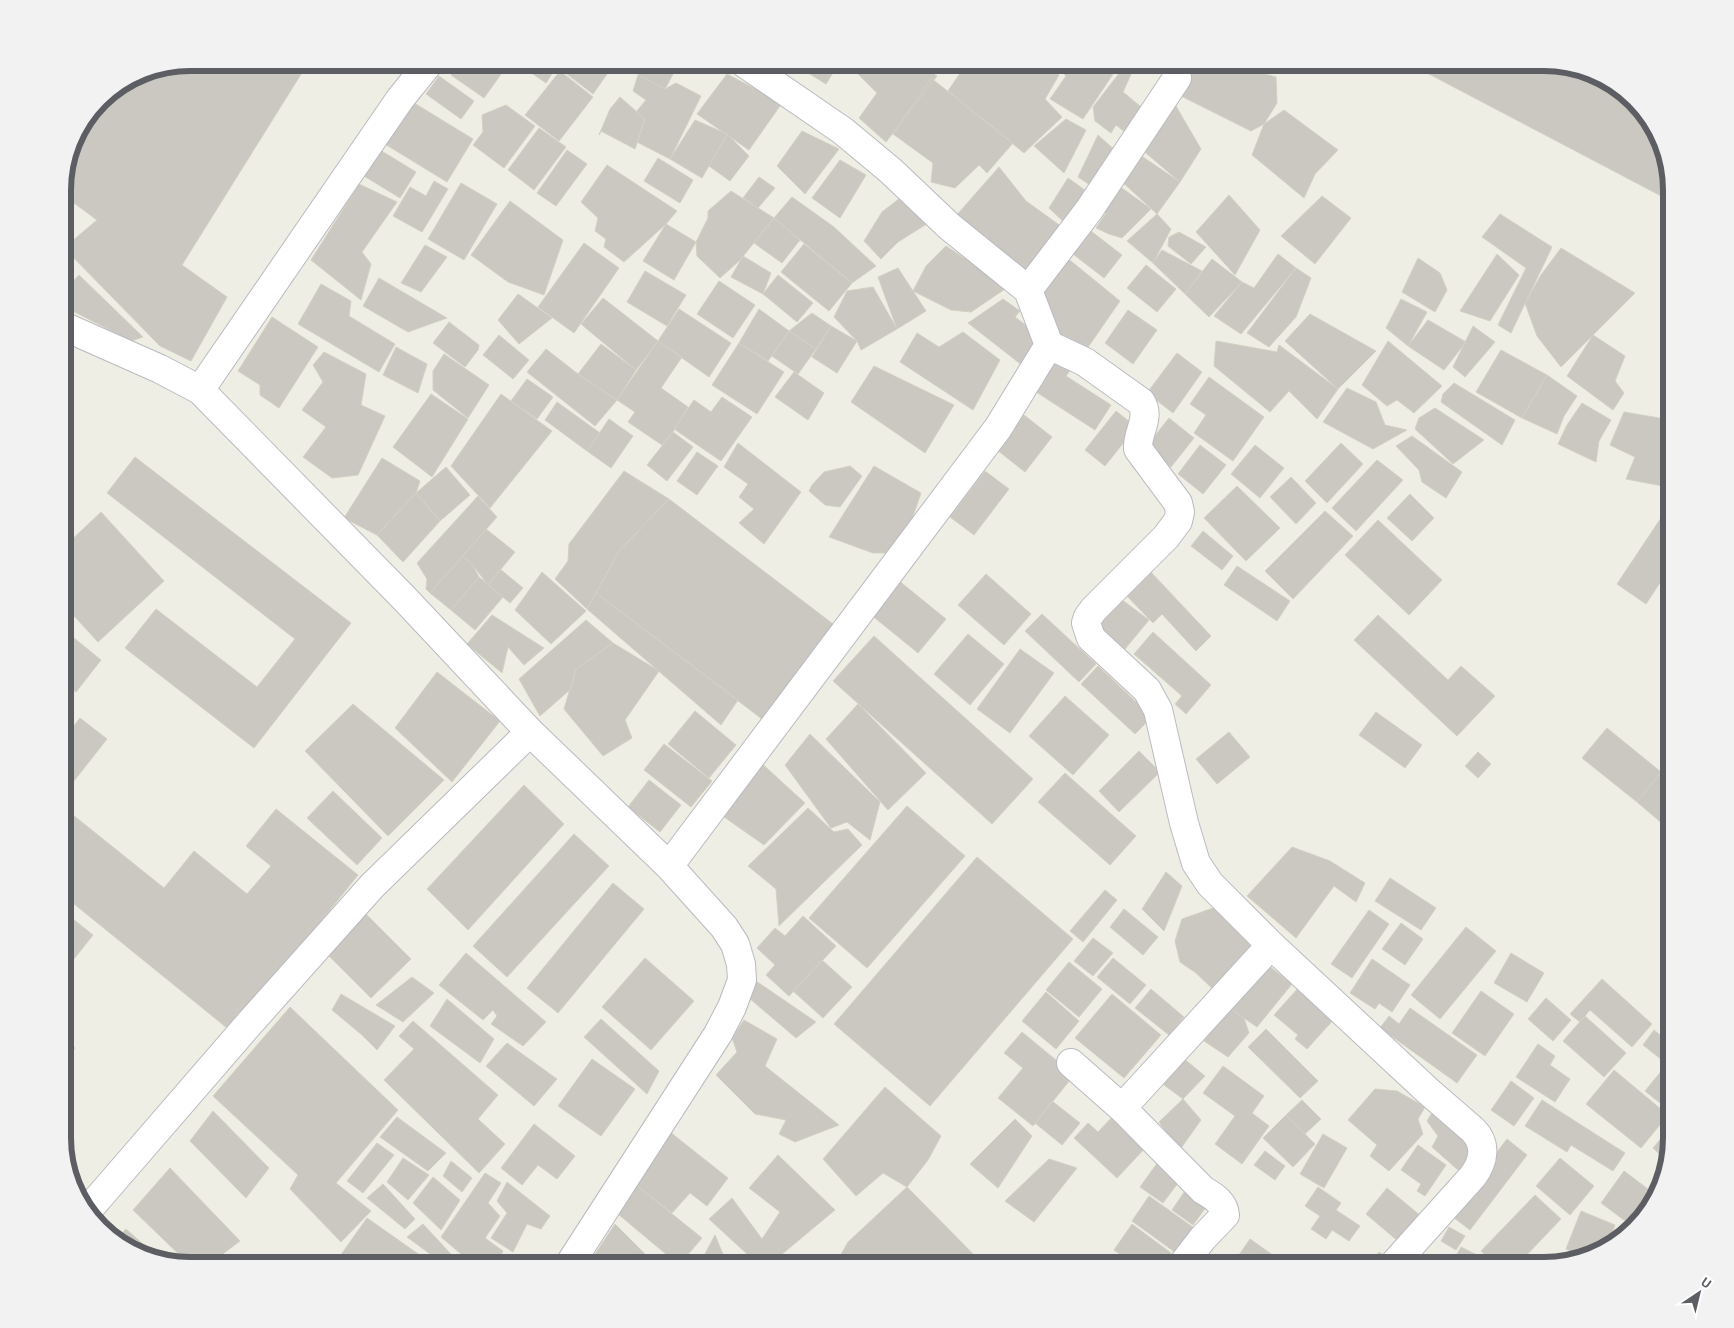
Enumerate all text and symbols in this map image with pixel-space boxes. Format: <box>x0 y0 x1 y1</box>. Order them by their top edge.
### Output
north arrow <box>1674 1268 1724 1318</box>
text: U <box>1698 1275 1714 1292</box>

